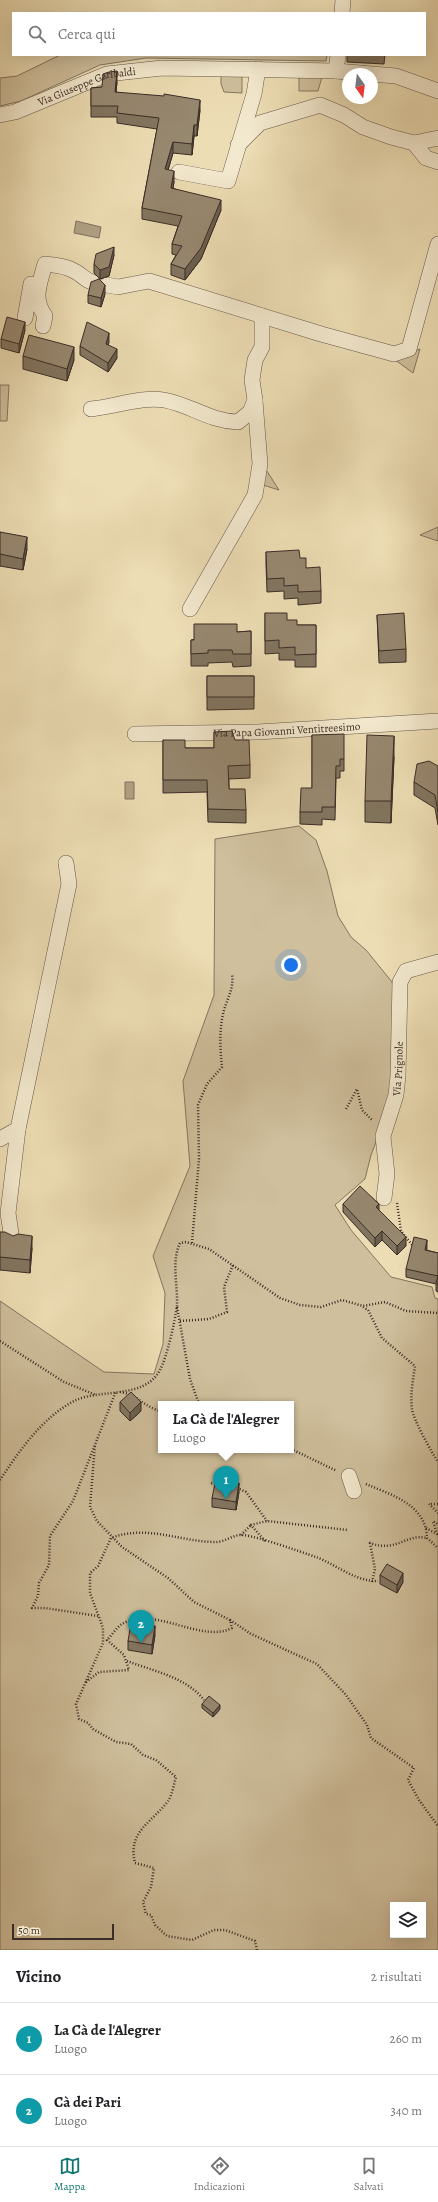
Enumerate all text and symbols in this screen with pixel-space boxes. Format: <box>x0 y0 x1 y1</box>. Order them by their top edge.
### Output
search box <box>12 12 426 56</box>
icon: search <box>26 23 48 45</box>
text: Cerca qui <box>58 24 116 44</box>
street label: Via Giuseppe Garibaldi <box>34 63 136 110</box>
north arrow <box>342 68 378 104</box>
street label: Via Papa Giovanni Ventitreesimo <box>212 718 361 740</box>
your location <box>281 955 301 975</box>
street label: Via Prignole <box>388 1041 406 1098</box>
popup <box>158 1401 294 1453</box>
text: La Cà de l'Alegrer <box>173 1409 279 1429</box>
text: Luogo <box>173 1429 206 1446</box>
pin: 1 <box>213 1466 239 1499</box>
pin: 2 <box>128 1610 154 1643</box>
map controls <box>390 1902 426 1938</box>
button: layers <box>390 1902 426 1938</box>
scale bar <box>12 1922 114 1941</box>
text: 50 m <box>18 1923 40 1938</box>
text: Vicino <box>16 1965 61 1988</box>
text: 2 risultati <box>371 1968 422 1985</box>
text: La Cà de l'Alegrer <box>54 2020 161 2040</box>
text: 1 <box>27 2030 31 2047</box>
text: 260 m <box>389 2030 422 2047</box>
text: Luogo <box>54 2040 87 2057</box>
text: Cà dei Pari <box>54 2092 121 2112</box>
text: 2 <box>26 2102 32 2119</box>
text: 340 m <box>390 2102 422 2119</box>
text: Luogo <box>54 2112 87 2129</box>
tab: Mappa <box>54 2155 85 2194</box>
tab: Indicazioni <box>194 2155 245 2194</box>
tab: Salvati <box>354 2155 384 2194</box>

